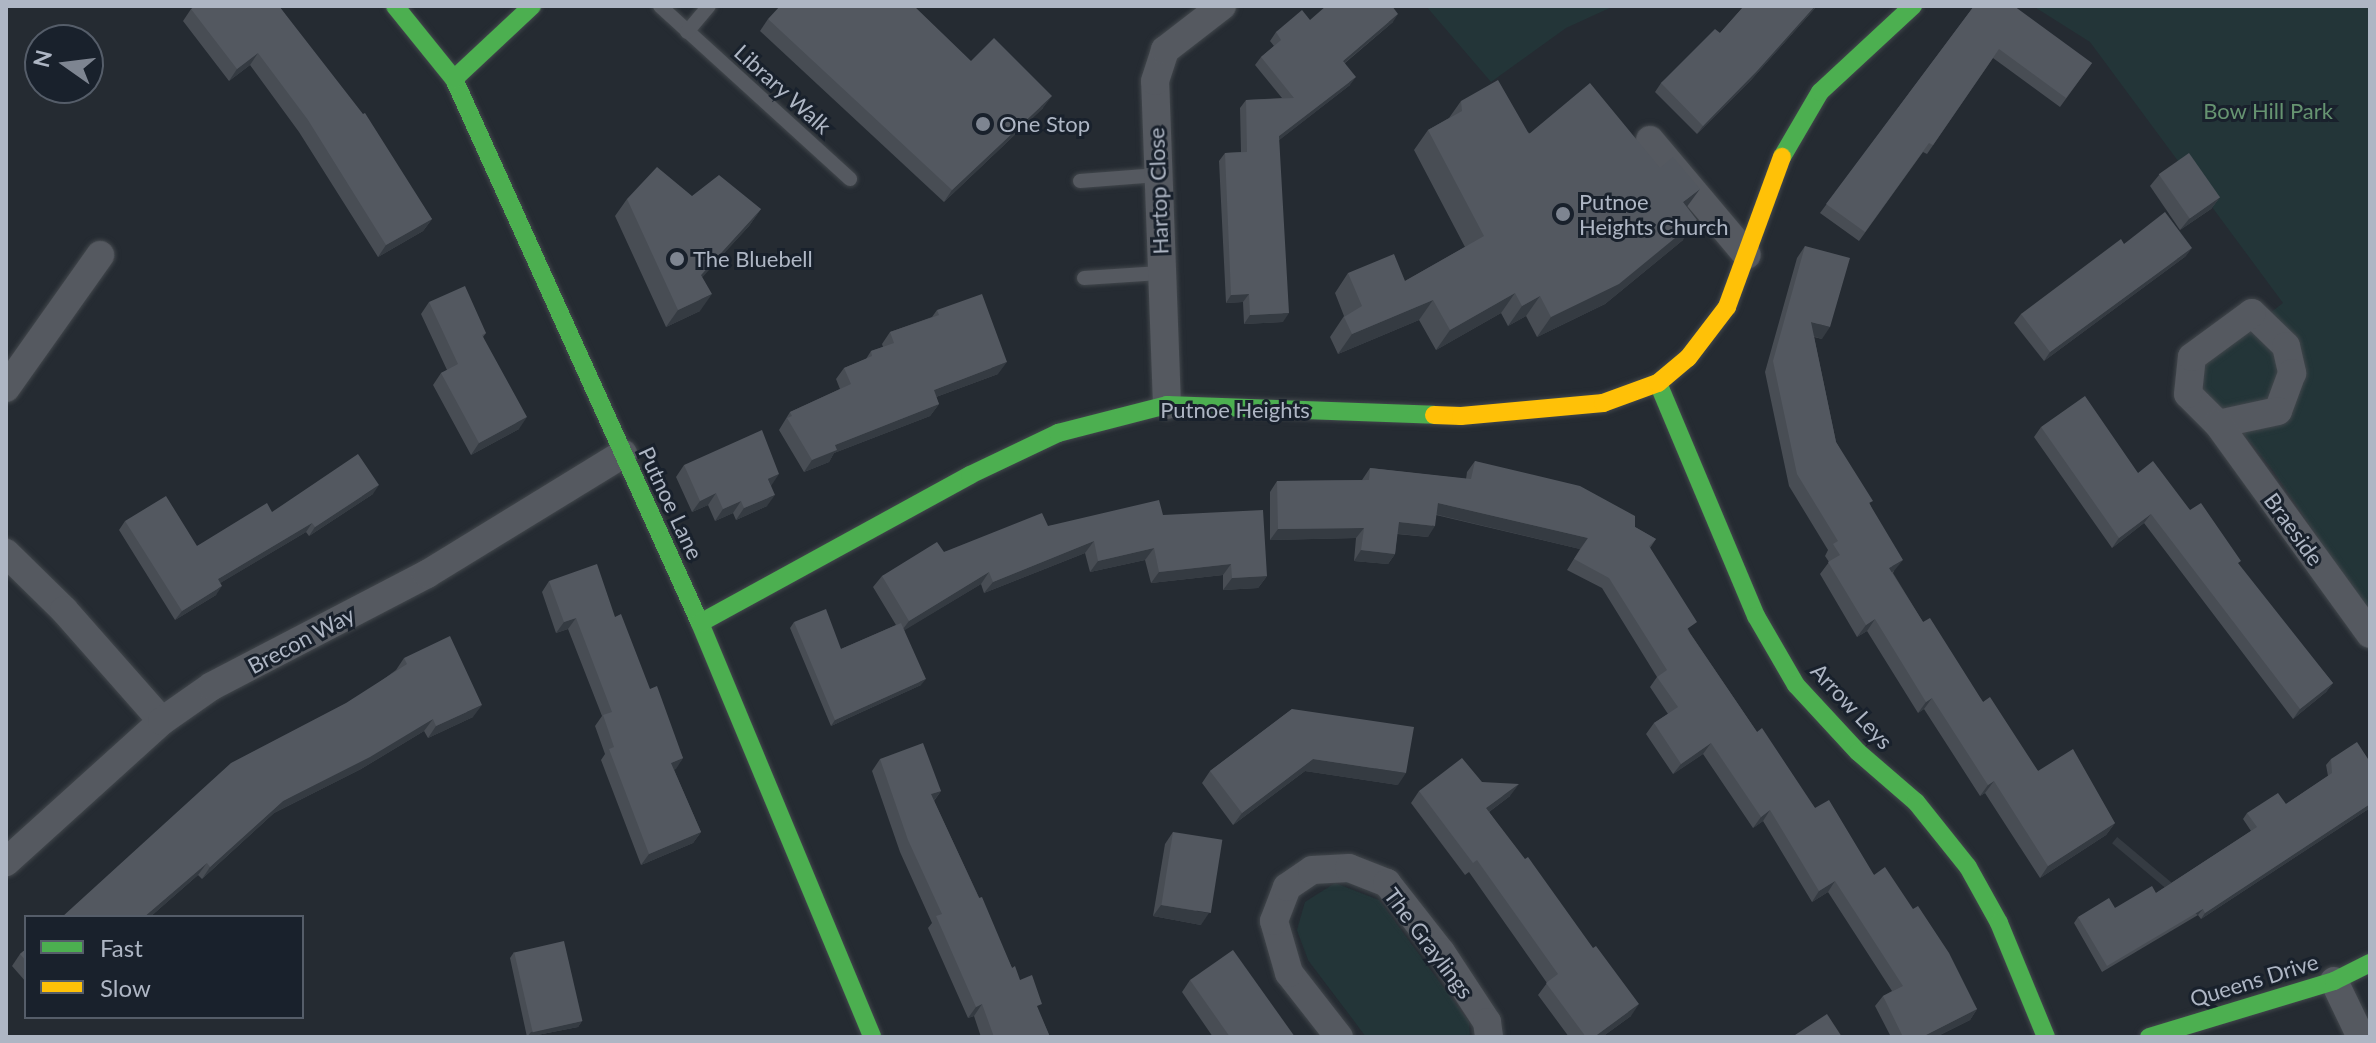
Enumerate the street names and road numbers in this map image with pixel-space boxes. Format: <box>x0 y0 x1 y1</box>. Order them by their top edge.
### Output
street label: Library Walk <box>729 39 837 139</box>
street label: Hartop Close <box>1143 127 1173 255</box>
street label: Putnoe Heights <box>1160 397 1310 423</box>
street label: Putnoe Lane <box>633 442 709 564</box>
street label: Braeside <box>2259 488 2329 570</box>
street label: Brecon Way <box>243 601 359 679</box>
street label: Arrow Leys <box>1805 657 1899 755</box>
street label: The Graylings <box>1379 882 1479 1004</box>
street label: Queens Drive <box>2187 948 2321 1012</box>

